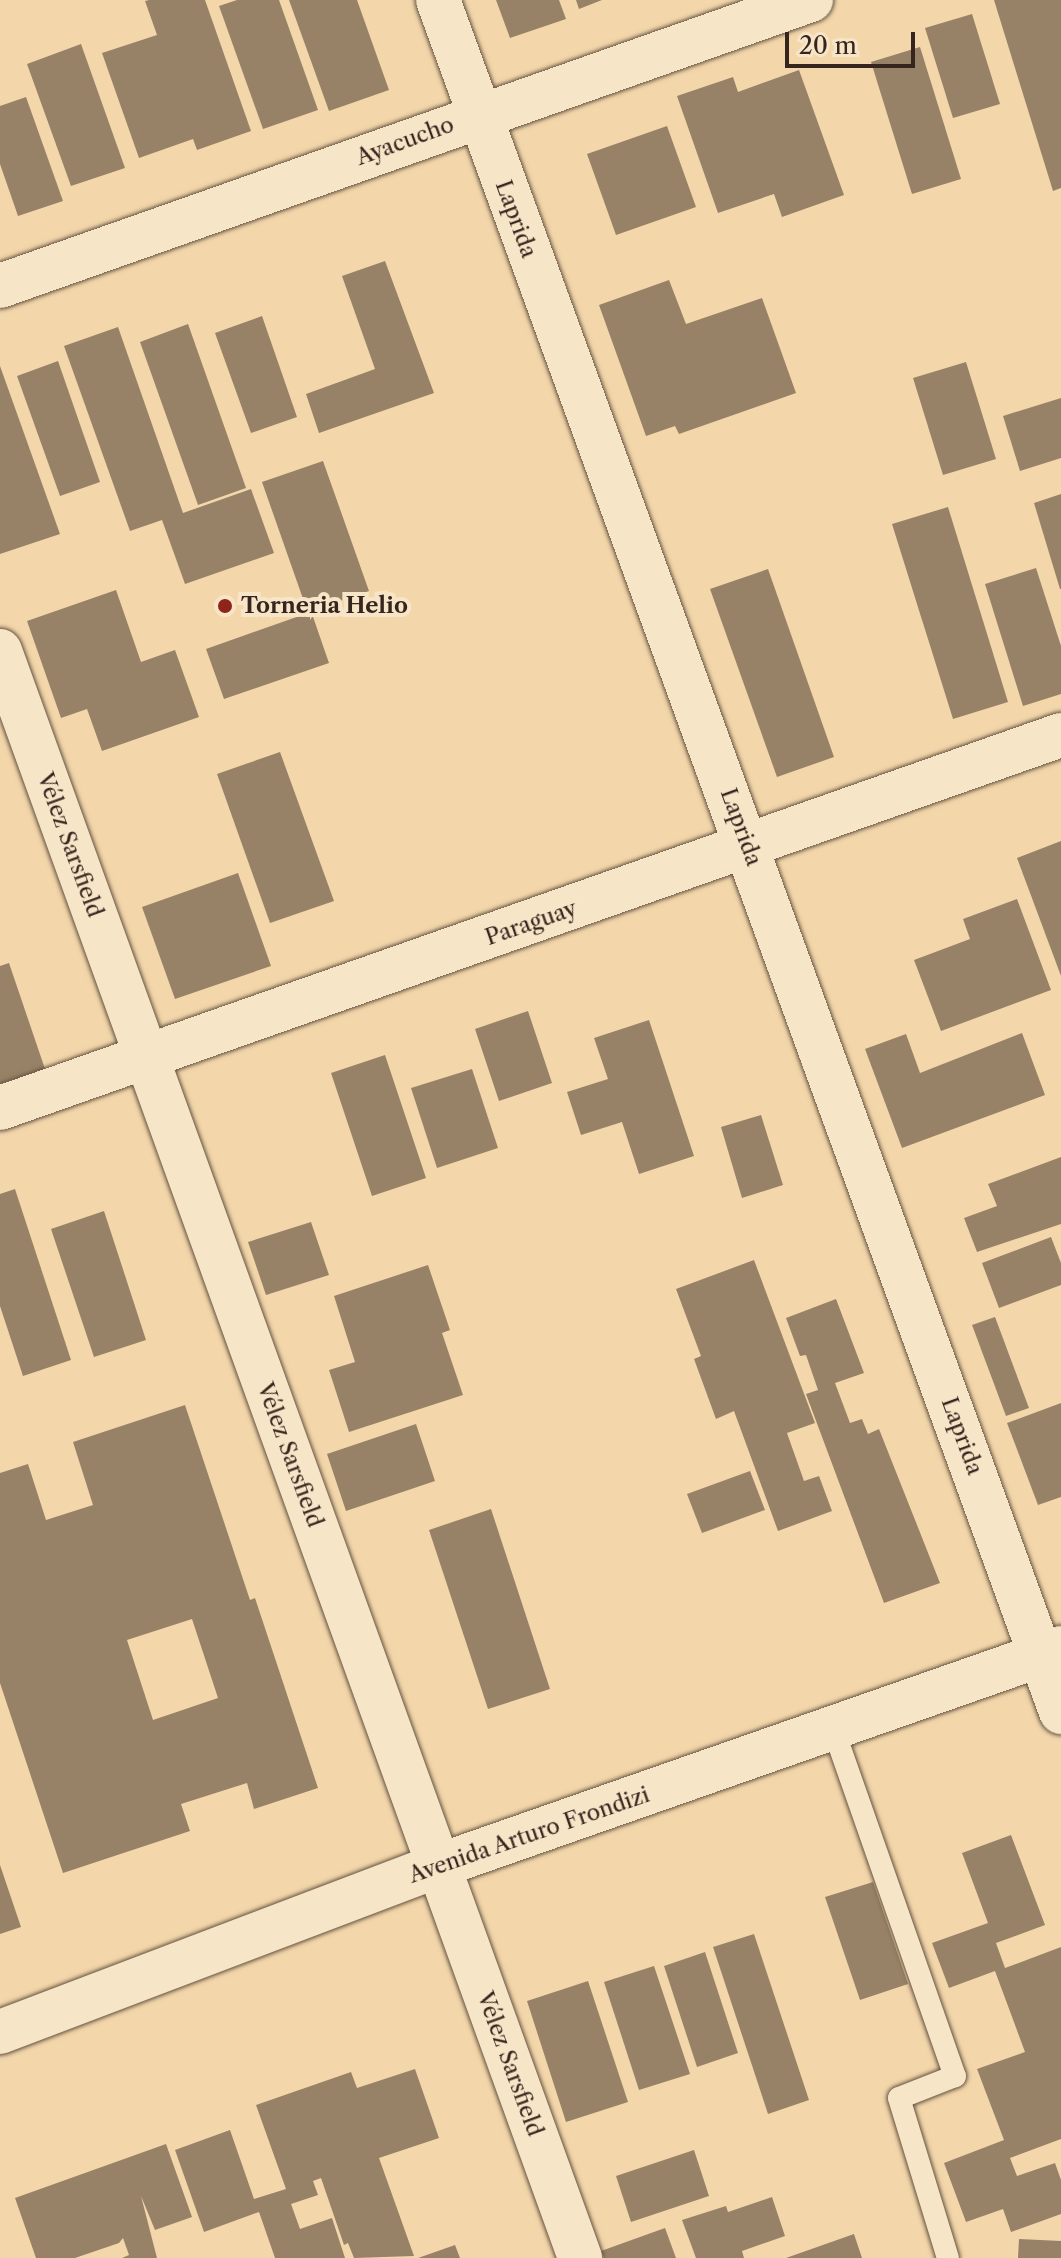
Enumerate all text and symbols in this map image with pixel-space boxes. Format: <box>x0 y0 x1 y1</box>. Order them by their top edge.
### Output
scale bar <box>789 16 919 66</box>
text: 20 m <box>799 31 857 60</box>
street label: Ayacucho <box>353 111 457 171</box>
street label: Laprida <box>490 177 542 261</box>
place label: Torneria Helio <box>241 593 408 619</box>
marker: Torneria Helio <box>216 597 234 615</box>
street label: Vélez Sarsfield <box>32 769 108 921</box>
street label: Laprida <box>715 785 767 869</box>
street label: Paraguay <box>482 895 580 951</box>
street label: Vélez Sarsfield <box>252 1379 328 1531</box>
street label: Laprida <box>936 1394 988 1478</box>
street label: Avenida Arturo Frondizi <box>405 1781 653 1889</box>
street label: Vélez Sarsfield <box>472 1988 548 2140</box>

